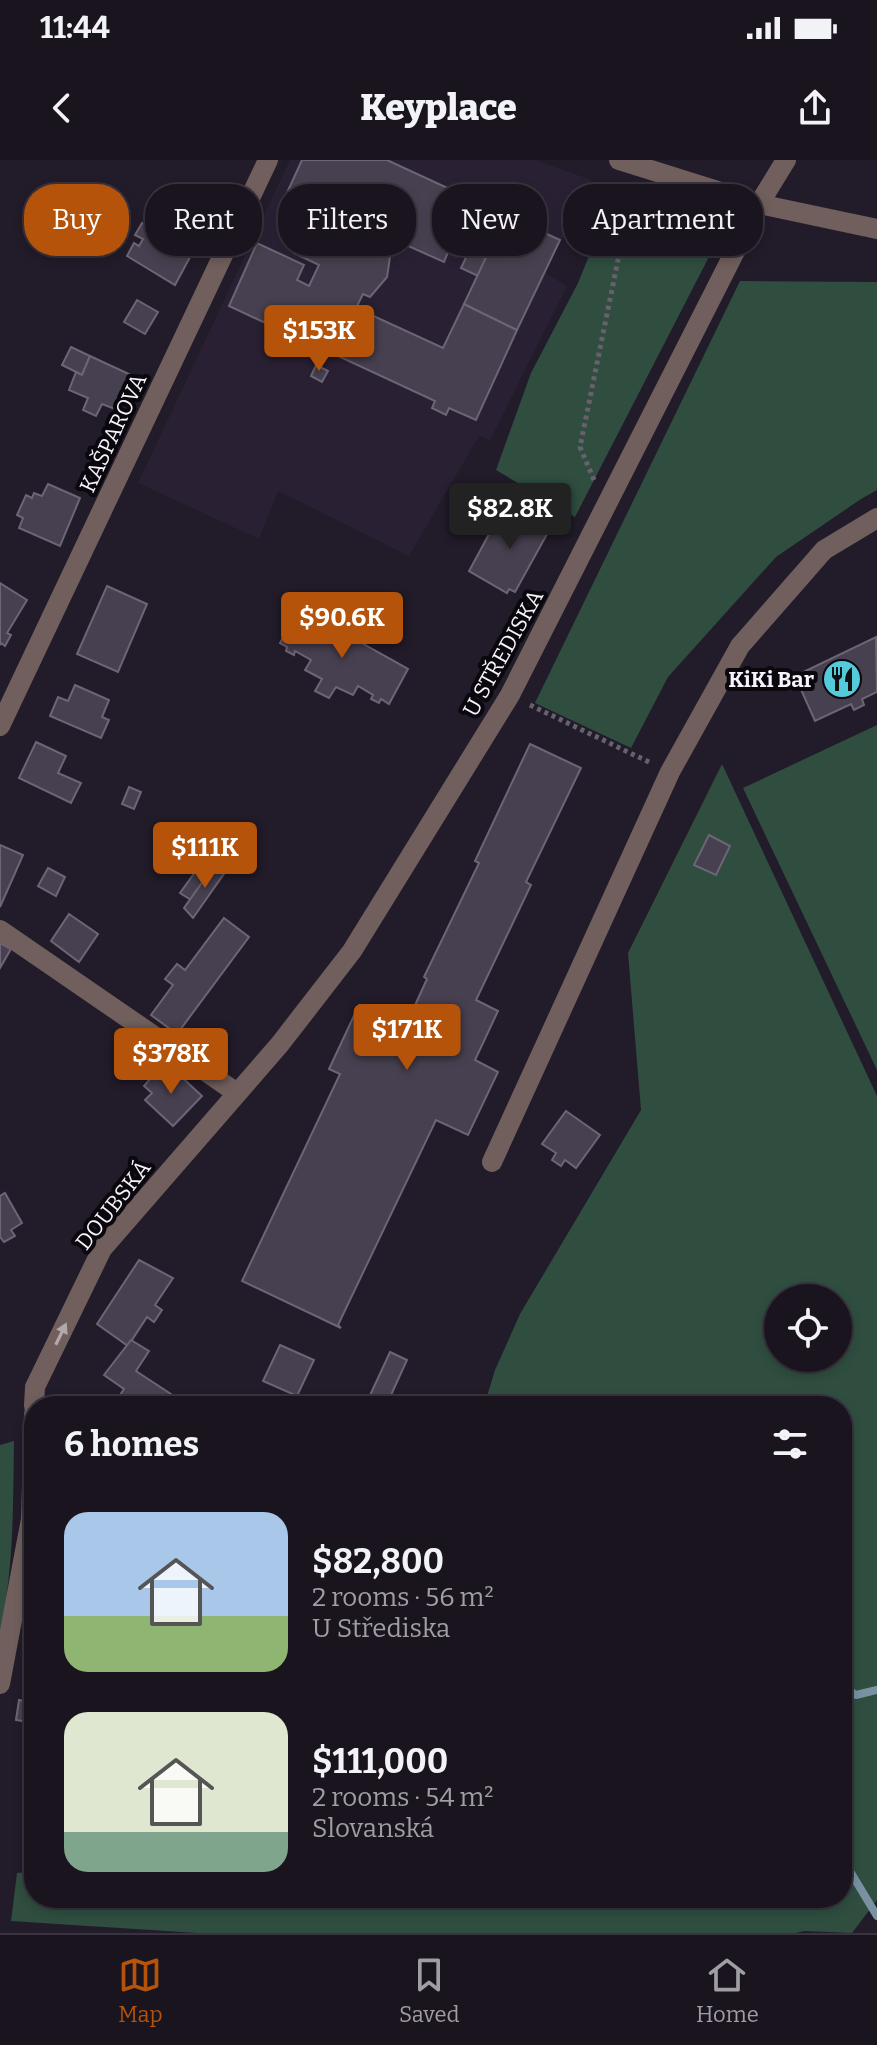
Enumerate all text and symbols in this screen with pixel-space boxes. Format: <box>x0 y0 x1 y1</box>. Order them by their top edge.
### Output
text: 11:44 <box>40 10 110 46</box>
icon: back <box>40 86 84 130</box>
text: Keyplace <box>360 86 517 130</box>
icon: share <box>793 86 837 130</box>
chip: Buy <box>24 184 129 256</box>
chip: Rent <box>145 184 262 256</box>
chip: Filters <box>278 184 416 256</box>
chip: New <box>432 184 547 256</box>
chip: Apartment <box>563 184 763 256</box>
pin: $153K <box>263 305 375 373</box>
text: $153K <box>282 315 356 346</box>
street label: KAŠPAROVA <box>74 369 153 497</box>
pin: $82.8K <box>445 483 575 551</box>
text: $82.8K <box>467 493 553 524</box>
street label: U STŘEDISKA <box>457 585 549 721</box>
pin: $90.6K <box>277 592 407 660</box>
text: $90.6K <box>299 602 385 633</box>
restaurant icon: KiKi Bar <box>821 658 863 700</box>
place label: KiKi Bar <box>728 666 815 693</box>
pin: $111K <box>149 822 261 890</box>
text: $111K <box>171 832 239 863</box>
pin: $171K <box>351 1004 463 1072</box>
text: $171K <box>372 1014 442 1045</box>
pin: $378K <box>115 1028 227 1096</box>
text: $378K <box>132 1038 210 1069</box>
street label: DOUBSKÁ <box>70 1154 157 1255</box>
map controls <box>764 1284 852 1372</box>
button: locate <box>764 1284 852 1372</box>
one-way arrow <box>54 1322 68 1346</box>
icon: filters <box>768 1422 812 1466</box>
text: 6 homes <box>64 1424 199 1465</box>
text: $82,800 <box>312 1541 444 1582</box>
icon: home <box>128 1544 224 1640</box>
text: 2 rooms · 56 m² <box>312 1582 494 1613</box>
text: U Střediska <box>312 1613 450 1644</box>
text: $111,000 <box>312 1741 448 1782</box>
icon: home <box>128 1744 224 1840</box>
text: 2 rooms · 54 m² <box>312 1782 494 1813</box>
text: Slovanská <box>312 1813 434 1844</box>
tab: Map <box>118 1953 163 2028</box>
tab: Saved <box>399 1953 459 2028</box>
tab: Home <box>696 1953 759 2028</box>

